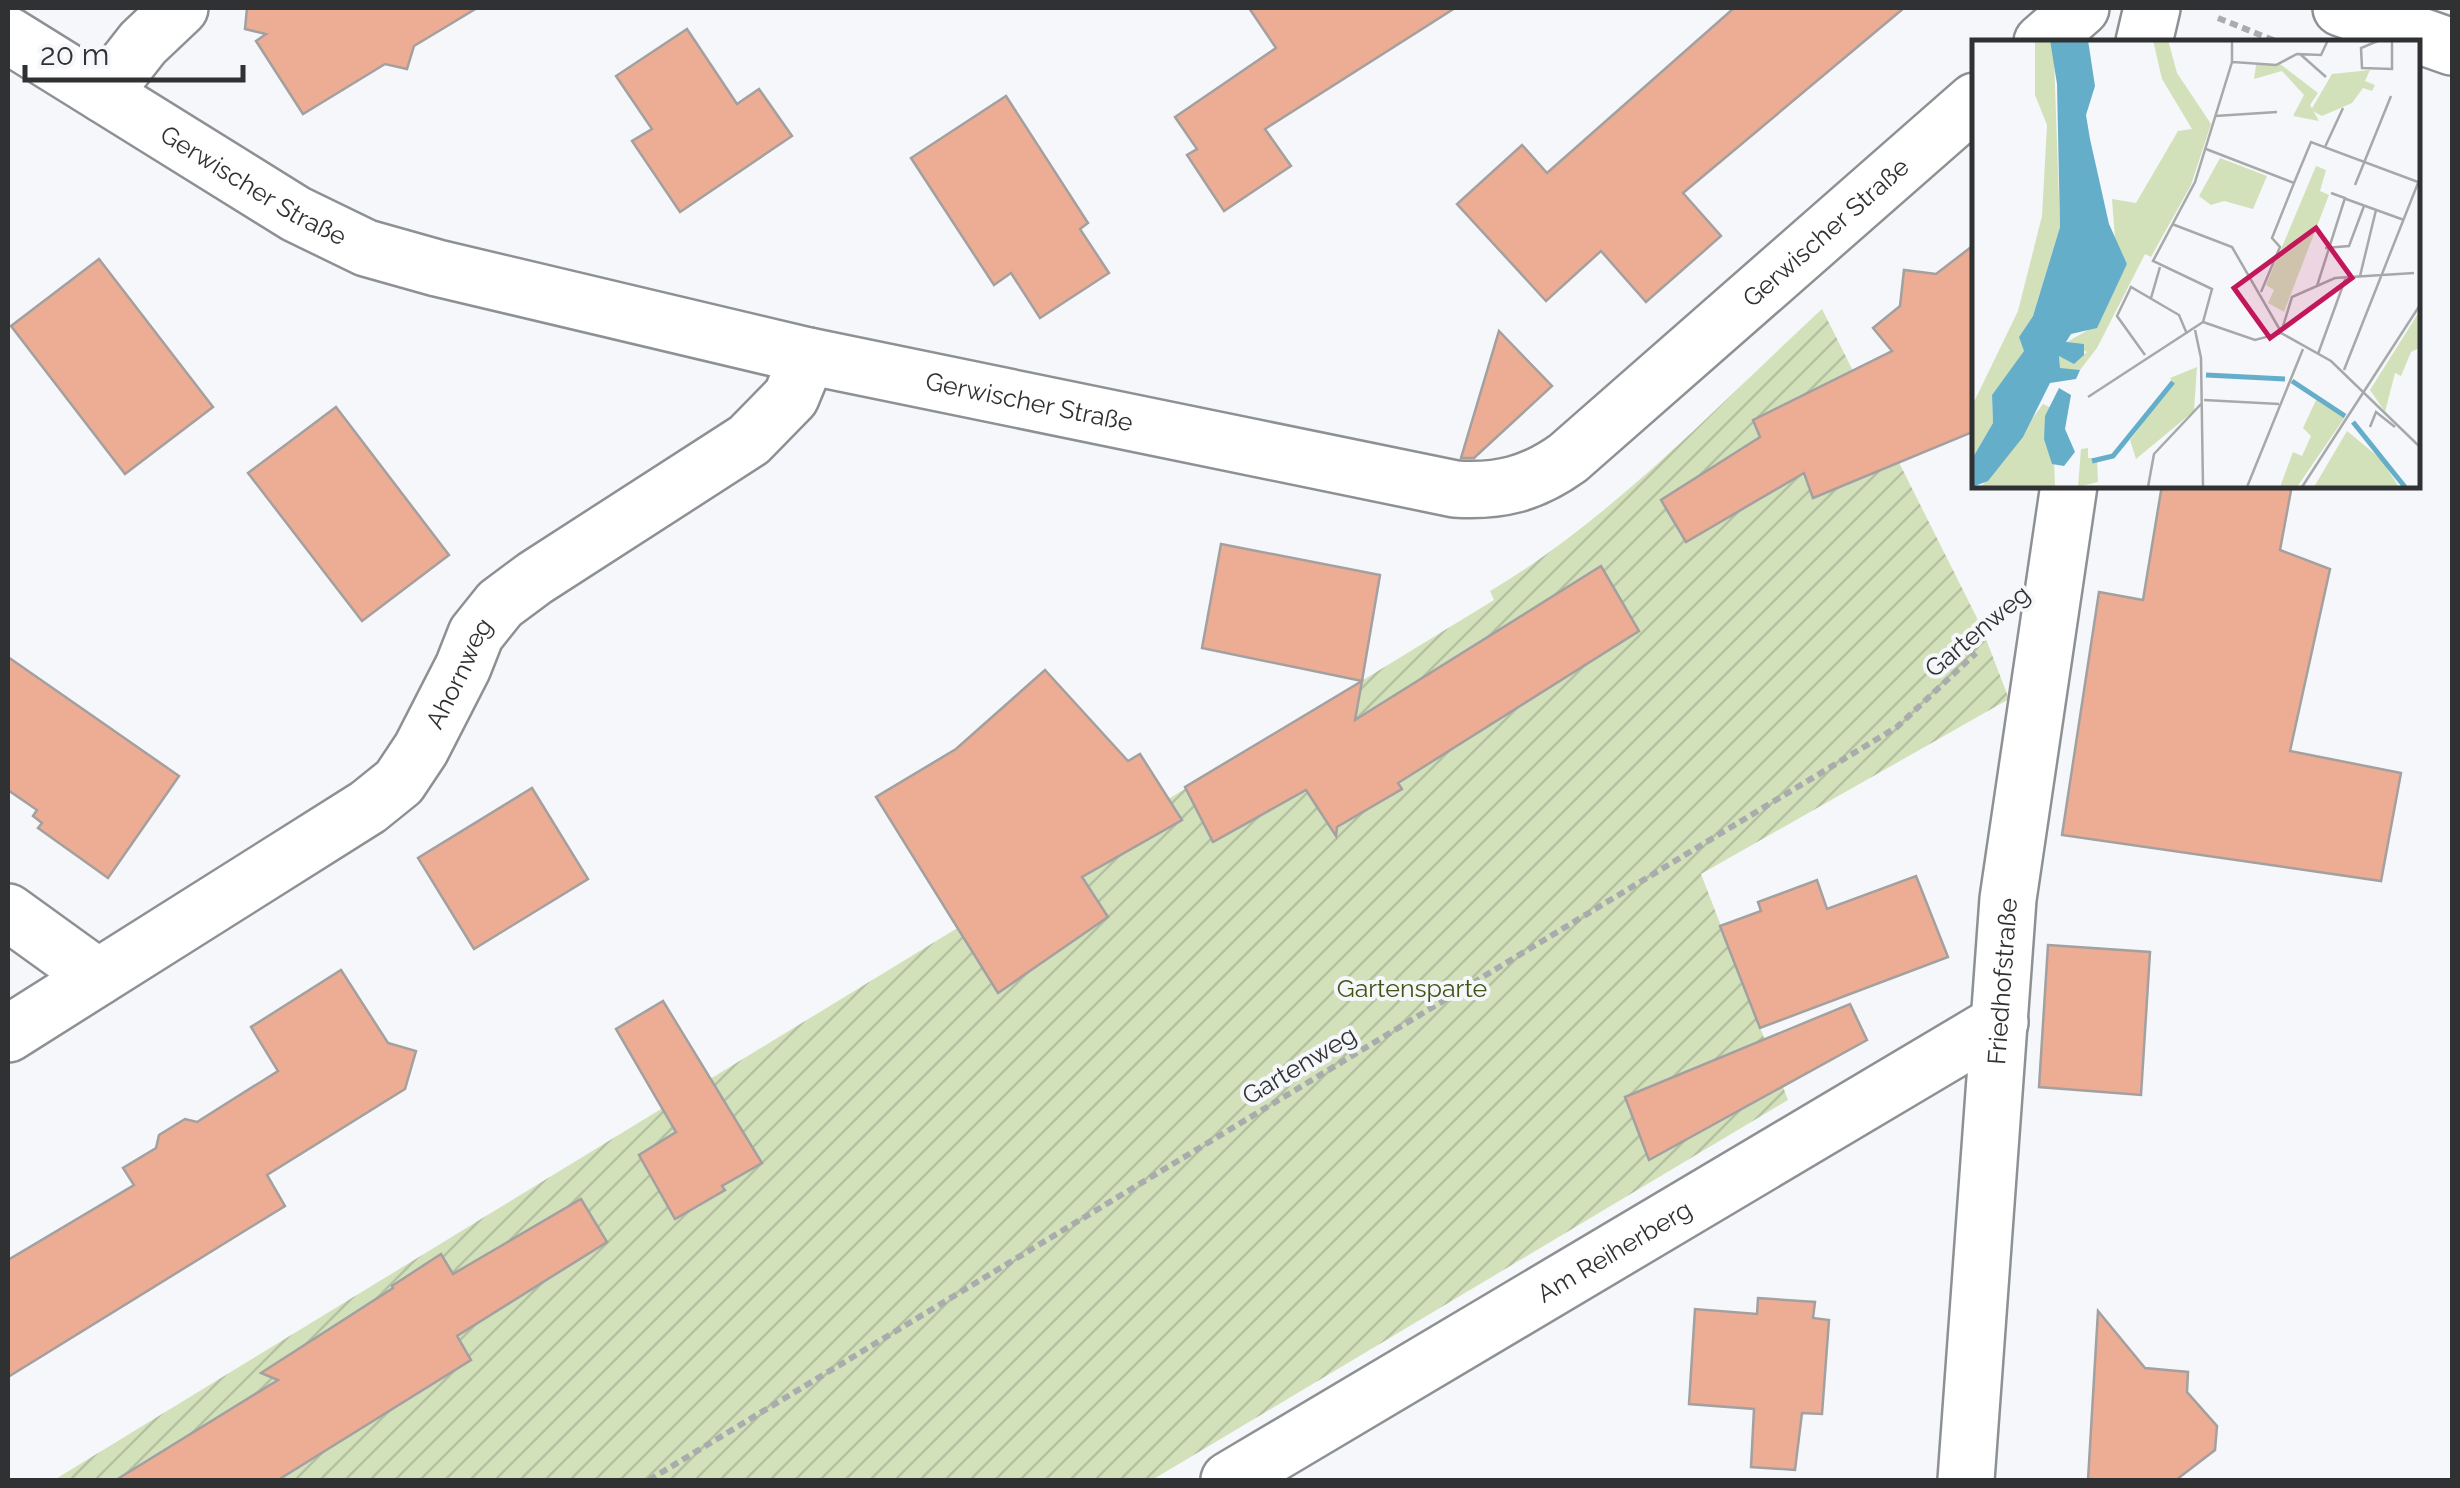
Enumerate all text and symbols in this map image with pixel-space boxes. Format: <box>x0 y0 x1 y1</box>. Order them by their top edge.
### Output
scale bar <box>25 20 242 82</box>
text: 20 m <box>40 37 109 72</box>
inset map <box>1972 40 2420 488</box>
street label: Gerwischer Straße <box>155 119 352 251</box>
street label: Gerwischer Straße <box>1736 151 1915 313</box>
street label: Gerwischer Straße <box>923 366 1136 437</box>
street label: Gartenweg <box>1919 579 2035 683</box>
street label: Ahornweg <box>419 611 498 733</box>
street label: Friedhofstraße <box>1981 897 2023 1066</box>
park label: Gartensparte <box>1337 973 1487 1003</box>
street label: Gartenweg <box>1237 1019 1361 1111</box>
street label: Am Reiherberg <box>1532 1194 1697 1309</box>

